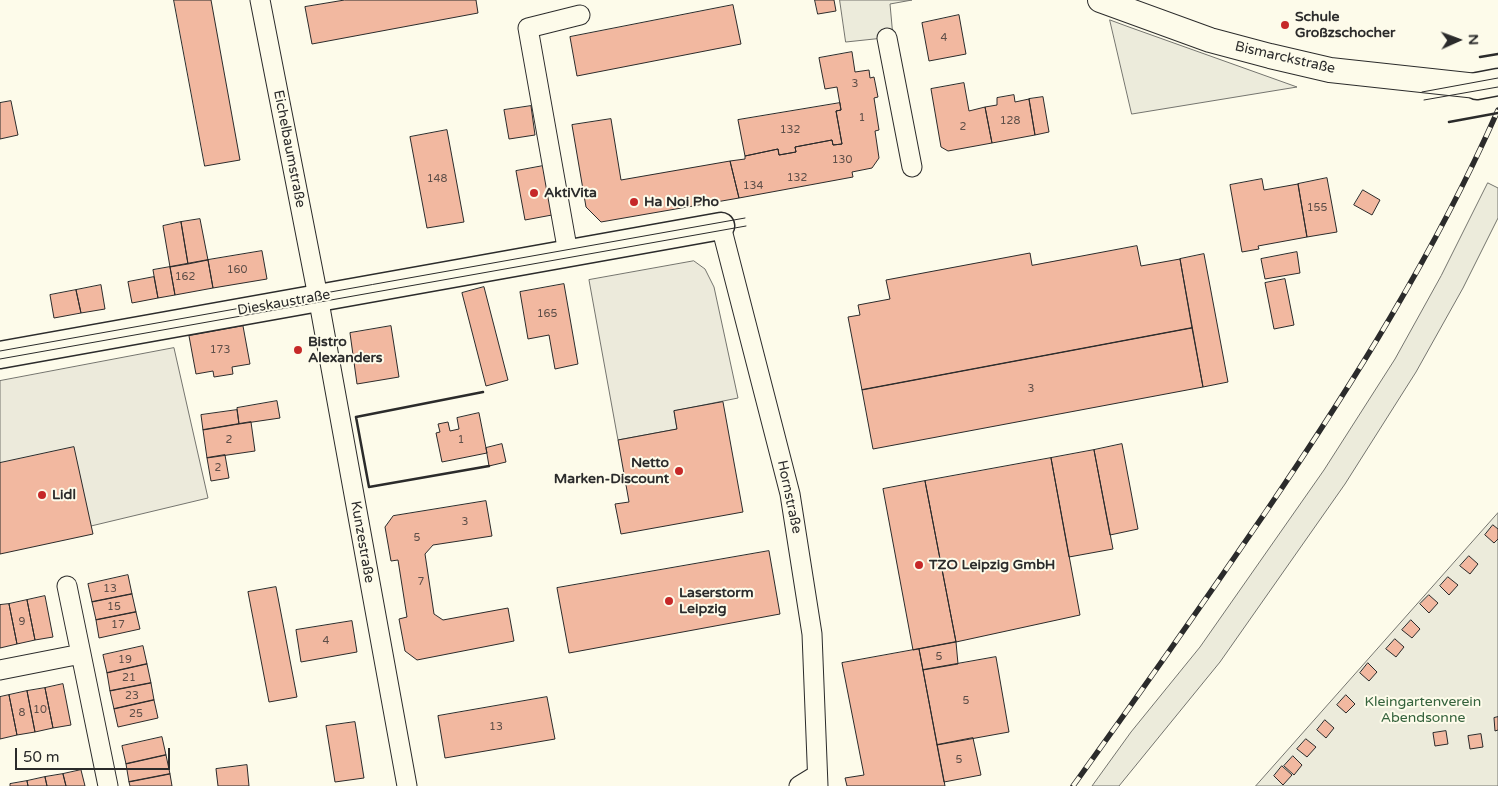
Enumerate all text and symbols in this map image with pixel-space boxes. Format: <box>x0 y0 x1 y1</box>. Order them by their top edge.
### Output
place label: Schule Großzschocher <box>1295 9 1395 41</box>
north arrow <box>1433 15 1483 65</box>
marker: Schule Großzschocher <box>1279 19 1291 31</box>
house number: 4 <box>941 31 947 45</box>
text: N <box>1465 34 1482 45</box>
street label: Bismarckstraße <box>1233 38 1337 78</box>
house number: 3 <box>852 77 858 91</box>
street label: Eichelbaumstraße <box>269 89 309 209</box>
house number: 1 <box>859 111 865 125</box>
house number: 128 <box>1000 114 1020 128</box>
house number: 2 <box>960 120 966 134</box>
house number: 132 <box>780 123 800 137</box>
house number: 130 <box>832 153 852 167</box>
house number: 132 <box>787 171 807 185</box>
house number: 148 <box>427 172 447 186</box>
house number: 134 <box>743 179 763 193</box>
place label: AktiVita <box>544 185 597 201</box>
marker: AktiVita <box>528 187 540 199</box>
place label: Ha Noi Pho <box>644 194 719 210</box>
marker: Ha Noi Pho <box>628 196 640 208</box>
house number: 155 <box>1307 201 1327 215</box>
house number: 160 <box>227 263 247 277</box>
house number: 162 <box>175 270 195 284</box>
street label: Dieskaustraße <box>236 287 332 319</box>
house number: 165 <box>537 307 557 321</box>
place label: Bistro Alexanders <box>308 334 382 367</box>
house number: 173 <box>210 343 230 357</box>
marker: Bistro Alexanders <box>292 344 304 356</box>
house number: 3 <box>1028 382 1034 396</box>
house number: 2 <box>226 433 232 447</box>
house number: 1 <box>458 433 464 447</box>
place label: Netto Marken-Discount <box>554 455 669 488</box>
street label: Hornstraße <box>773 459 805 535</box>
house number: 2 <box>215 461 221 475</box>
marker: Netto Marken-Discount <box>673 465 685 477</box>
place label: Lidl <box>52 487 76 503</box>
marker: Lidl <box>36 489 48 501</box>
street label: Kunzestraße <box>347 500 377 584</box>
house number: 3 <box>462 515 468 529</box>
house number: 5 <box>414 531 420 545</box>
place label: TZO Leipzig GmbH <box>929 557 1055 573</box>
marker: TZO Leipzig GmbH <box>913 559 925 571</box>
house number: 7 <box>418 575 424 589</box>
house number: 13 <box>103 582 117 596</box>
place label: Laserstorm Leipzig <box>679 585 754 618</box>
marker: Laserstorm Leipzig <box>663 595 675 607</box>
house number: 15 <box>107 600 121 614</box>
house number: 9 <box>19 615 25 629</box>
house number: 17 <box>111 618 125 632</box>
house number: 4 <box>323 634 329 648</box>
house number: 5 <box>936 650 942 664</box>
house number: 19 <box>118 653 132 667</box>
house number: 21 <box>122 671 136 685</box>
house number: 23 <box>125 689 139 703</box>
house number: 5 <box>963 694 969 708</box>
park label: Kleingartenverein Abendsonne <box>1365 694 1481 726</box>
house number: 10 <box>33 703 47 717</box>
house number: 8 <box>19 706 25 720</box>
house number: 25 <box>129 707 143 721</box>
house number: 13 <box>489 720 503 734</box>
scale bar <box>18 738 172 770</box>
text: 50 m <box>23 748 60 766</box>
house number: 5 <box>956 753 962 767</box>

